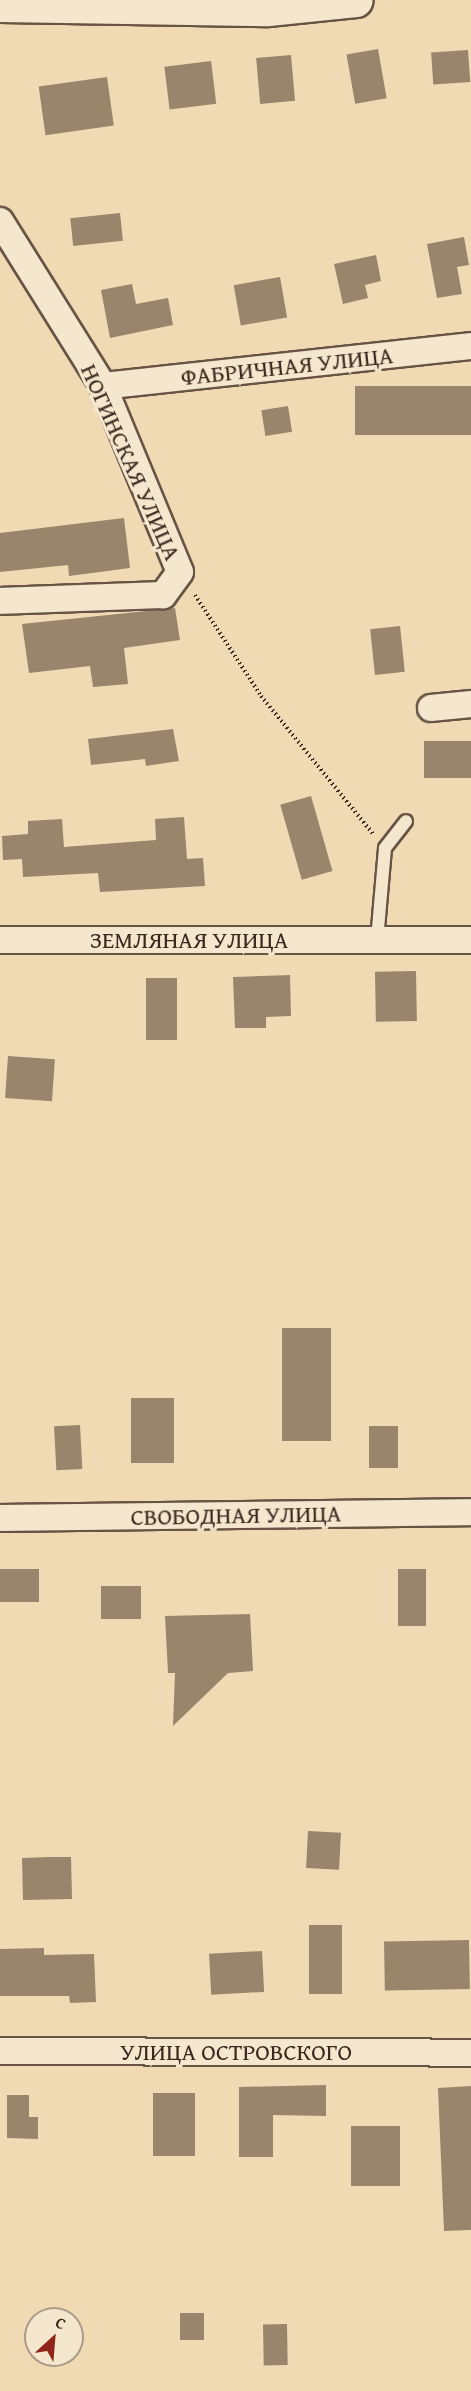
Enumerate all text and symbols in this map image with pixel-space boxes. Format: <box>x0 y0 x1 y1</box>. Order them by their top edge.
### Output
street label: ФАБРИЧНАЯ УЛИЦА <box>179 341 395 391</box>
street label: НОГИНСКАЯ УЛИЦА <box>75 359 187 565</box>
street label: ЗЕМЛЯНАЯ УЛИЦА <box>90 926 288 954</box>
street label: СВОБОДНАЯ УЛИЦА <box>130 1499 342 1531</box>
street label: УЛИЦА ОСТРОВСКОГО <box>120 2038 352 2066</box>
north arrow <box>24 2307 84 2367</box>
text: С <box>52 2310 70 2335</box>

